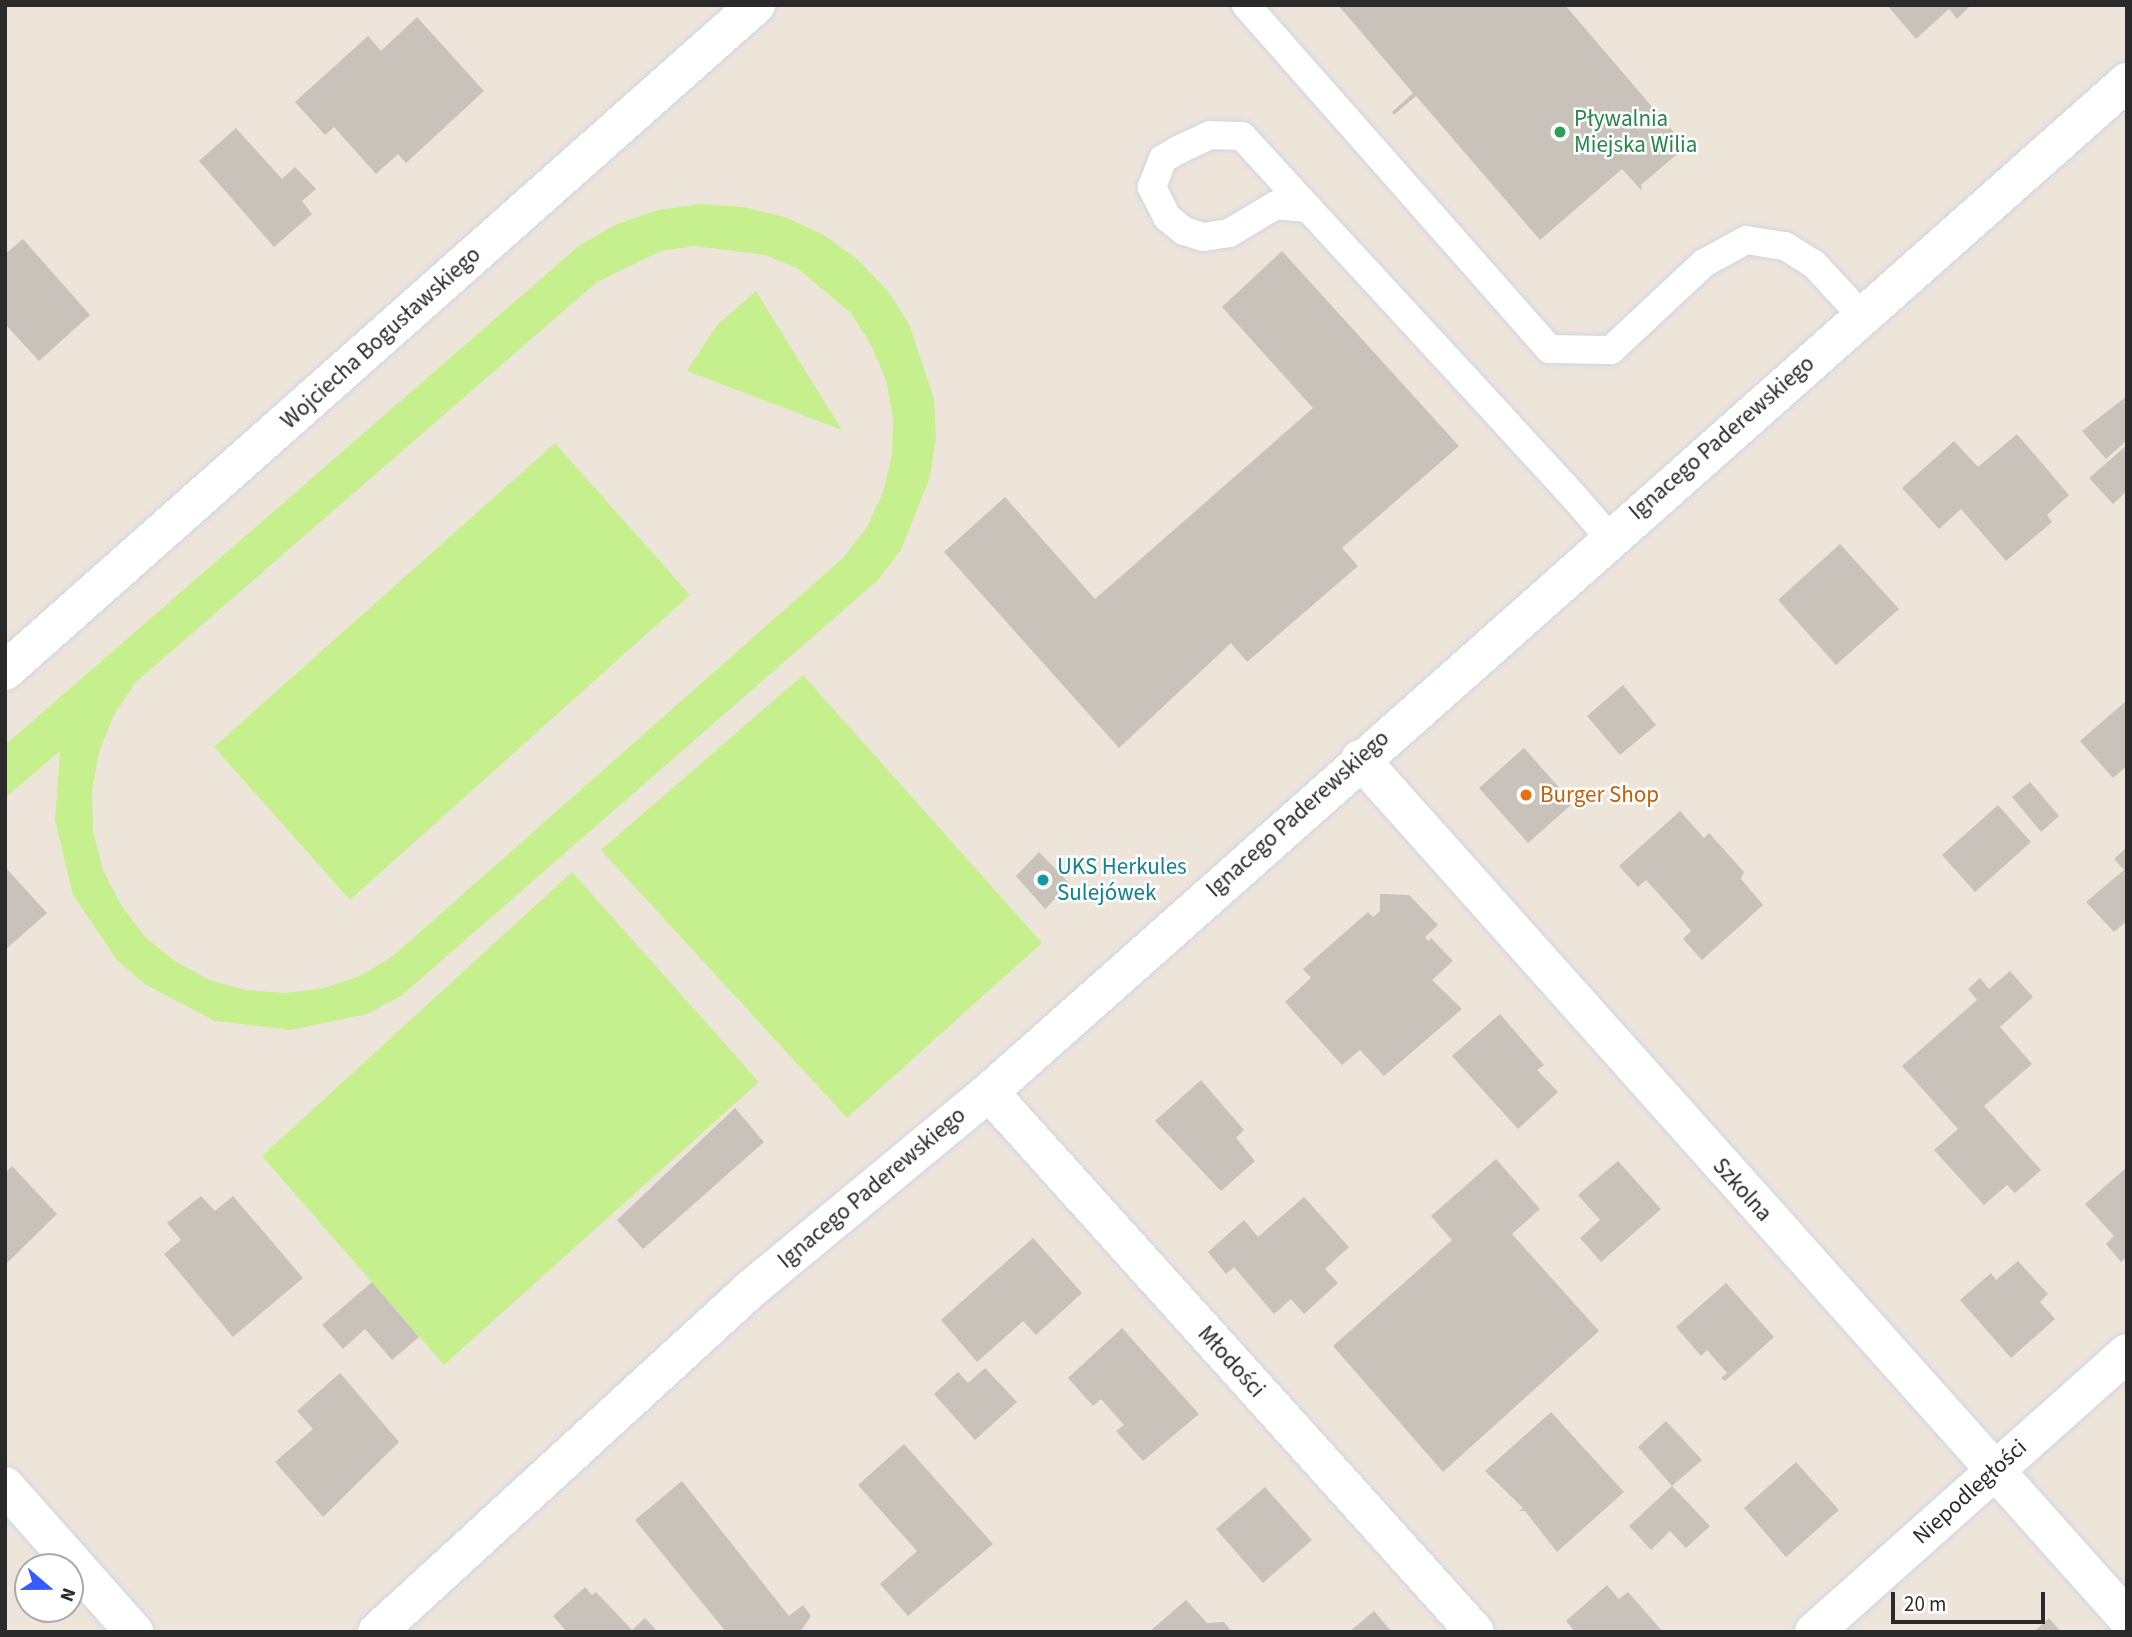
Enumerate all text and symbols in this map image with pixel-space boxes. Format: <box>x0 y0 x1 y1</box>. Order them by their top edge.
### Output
place label: Pływalnia Miejska Wilia <box>1574 105 1697 159</box>
marker: Pływalnia Miejska Wilia <box>1552 124 1568 140</box>
street label: Wojciecha Bogusławskiego <box>275 241 487 435</box>
street label: Ignacego Paderewskiego <box>1624 350 1820 526</box>
street label: Ignacego Paderewskiego <box>1201 725 1395 903</box>
place label: Burger Shop <box>1540 781 1659 809</box>
marker: Burger Shop <box>1518 787 1534 803</box>
place label: UKS Herkules Sulejówek <box>1057 853 1187 907</box>
marker: UKS Herkules Sulejówek <box>1035 872 1051 888</box>
street label: Ignacego Paderewskiego <box>773 1101 971 1275</box>
street label: Szkolna <box>1706 1153 1778 1227</box>
street label: Młodości <box>1192 1320 1270 1404</box>
street label: Niepodległości <box>1907 1434 2033 1550</box>
north arrow <box>14 1553 84 1623</box>
scale bar <box>1894 1578 2048 1622</box>
text: N <box>52 1584 82 1605</box>
text: 20 m <box>1904 1589 1946 1619</box>

